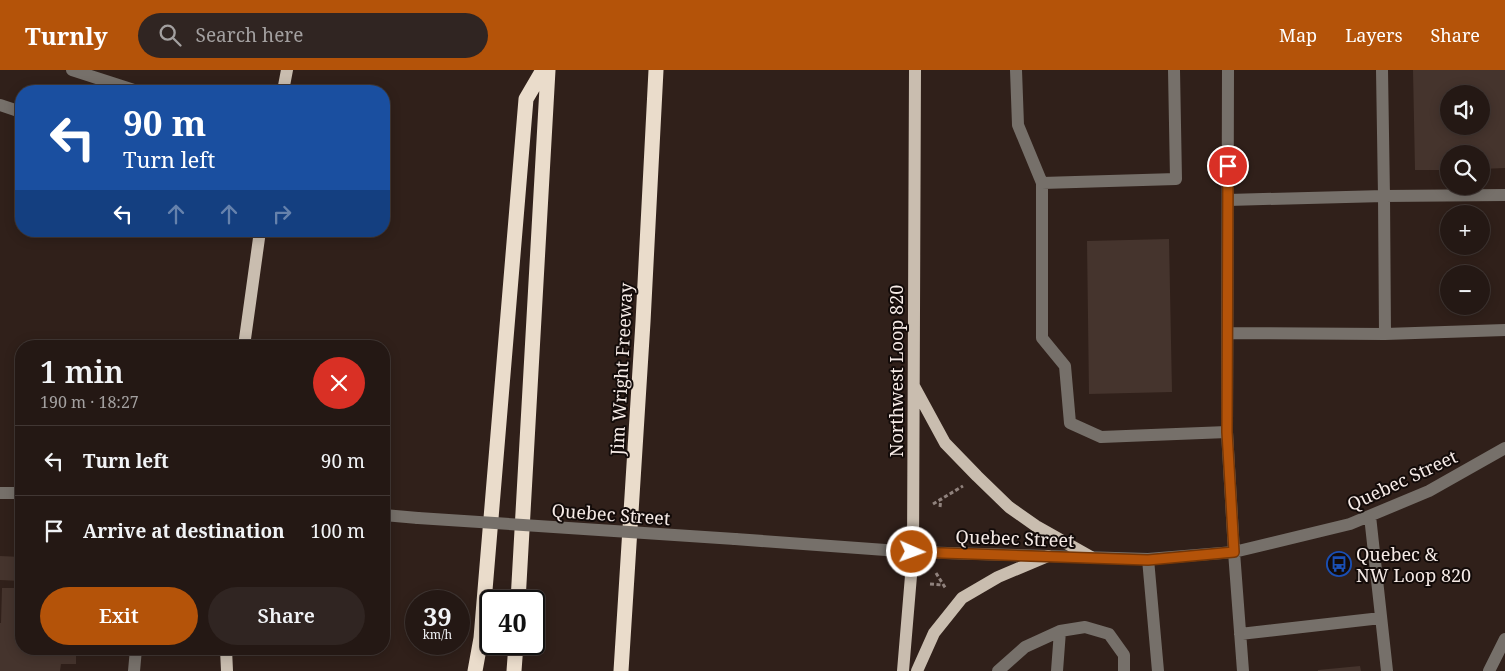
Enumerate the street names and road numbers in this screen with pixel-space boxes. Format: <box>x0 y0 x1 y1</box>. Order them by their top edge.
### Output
street label: Jim Wright Freeway <box>604 281 638 457</box>
street label: Northwest Loop 820 <box>884 285 908 457</box>
street label: Quebec Street <box>1343 444 1461 516</box>
street label: Quebec Street <box>551 498 671 530</box>
street label: Quebec Street <box>955 524 1075 552</box>

